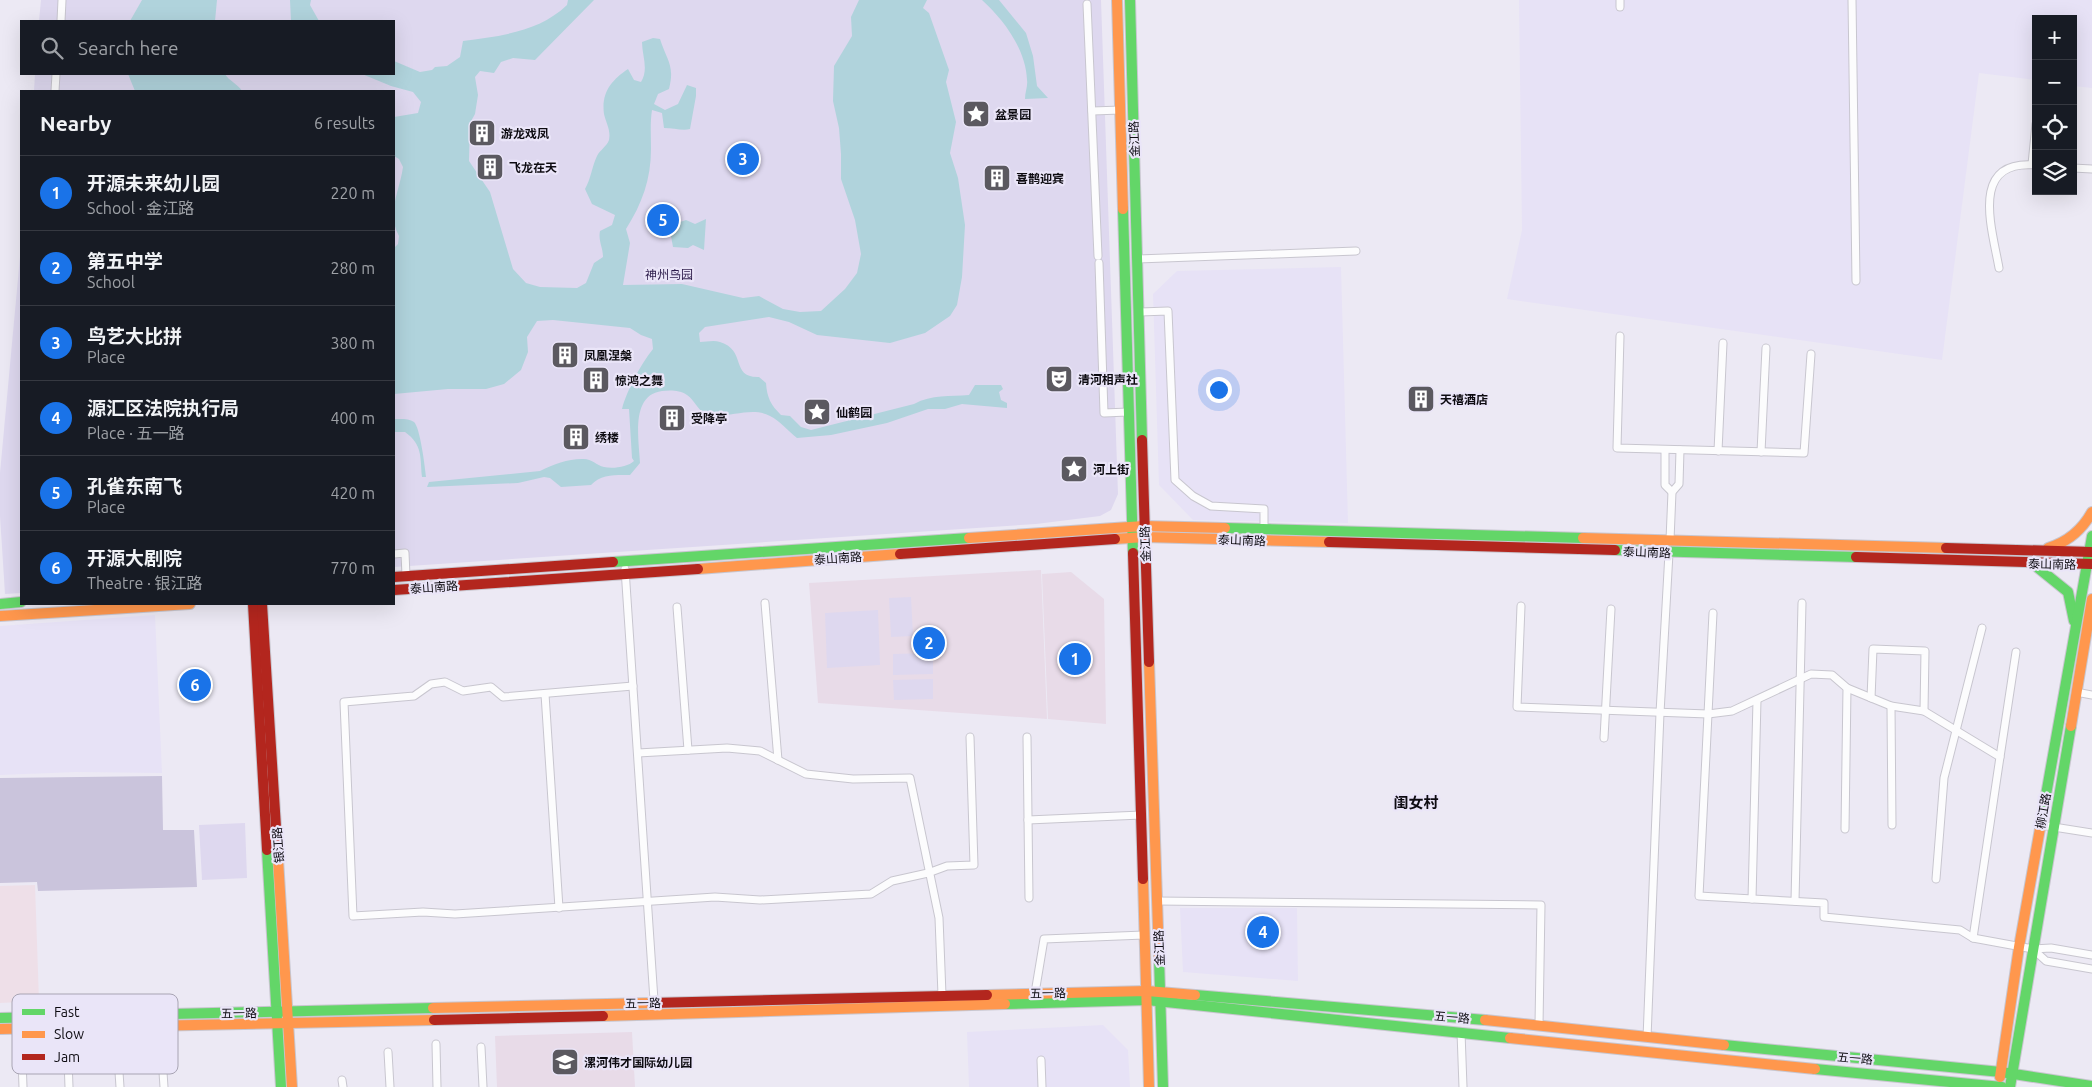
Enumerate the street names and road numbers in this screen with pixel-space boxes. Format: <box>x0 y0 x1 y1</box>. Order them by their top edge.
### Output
street label: 金江路 <box>1127 121 1141 157</box>
street label: 金江路 <box>1138 526 1152 562</box>
street label: 泰山南路 <box>1218 533 1266 547</box>
street label: 泰山南路 <box>1623 545 1671 559</box>
street label: 泰山南路 <box>814 550 862 566</box>
street label: 泰山南路 <box>2028 557 2076 571</box>
street label: 泰山南路 <box>410 579 458 595</box>
street label: 柳江路 <box>2033 792 2053 830</box>
street label: 银江路 <box>270 827 286 863</box>
street label: 金江路 <box>1152 930 1166 966</box>
street label: 五一路 <box>1030 986 1066 1000</box>
street label: 五一路 <box>625 996 661 1010</box>
street label: 五一路 <box>221 1006 257 1020</box>
street label: 五一路 <box>1433 1009 1471 1025</box>
street label: 五一路 <box>1836 1050 1874 1066</box>

